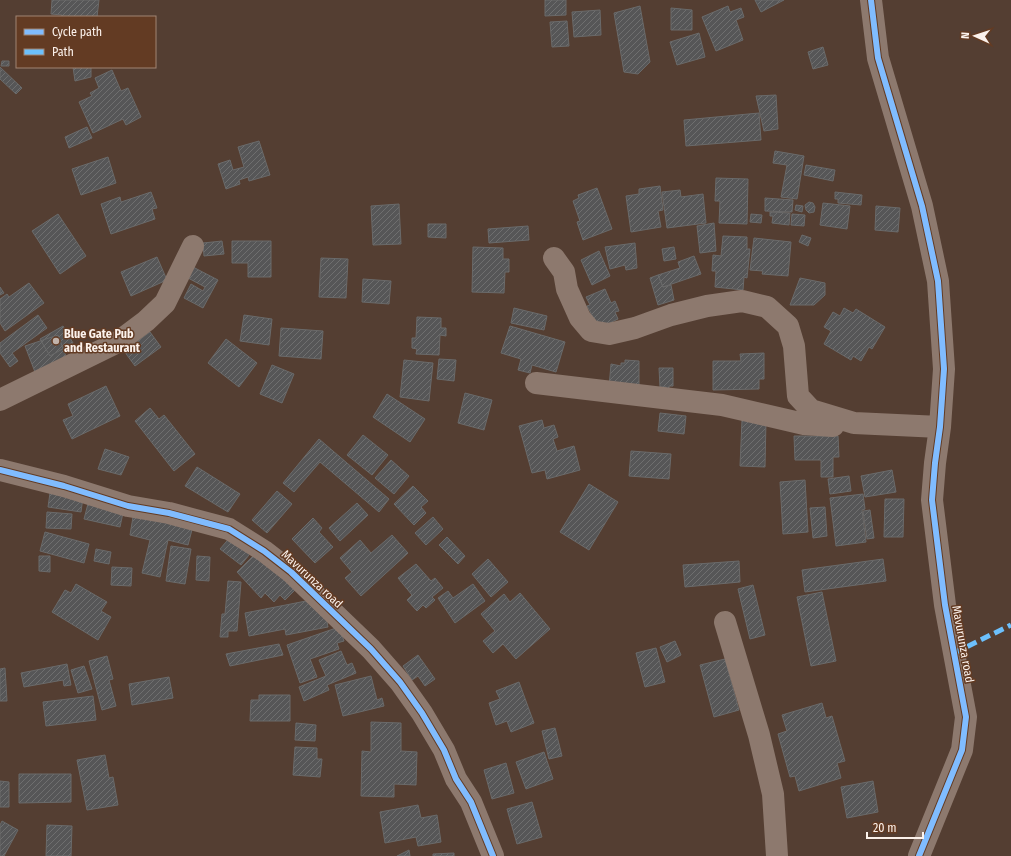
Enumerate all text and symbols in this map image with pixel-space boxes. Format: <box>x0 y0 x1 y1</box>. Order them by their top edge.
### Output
legend <box>16 16 156 68</box>
north arrow <box>955 16 995 56</box>
text: Cycle path <box>52 25 102 39</box>
text: N <box>959 32 972 39</box>
text: Path <box>52 45 74 59</box>
place label: Blue Gate Pub and Restaurant <box>64 327 141 355</box>
marker: Blue Gate Pub and Restaurant <box>51 336 61 346</box>
street label: Mavurunza road <box>279 547 345 611</box>
street label: Mavurunza road <box>949 604 977 684</box>
scale bar <box>867 814 923 840</box>
text: 20 m <box>873 821 897 835</box>

